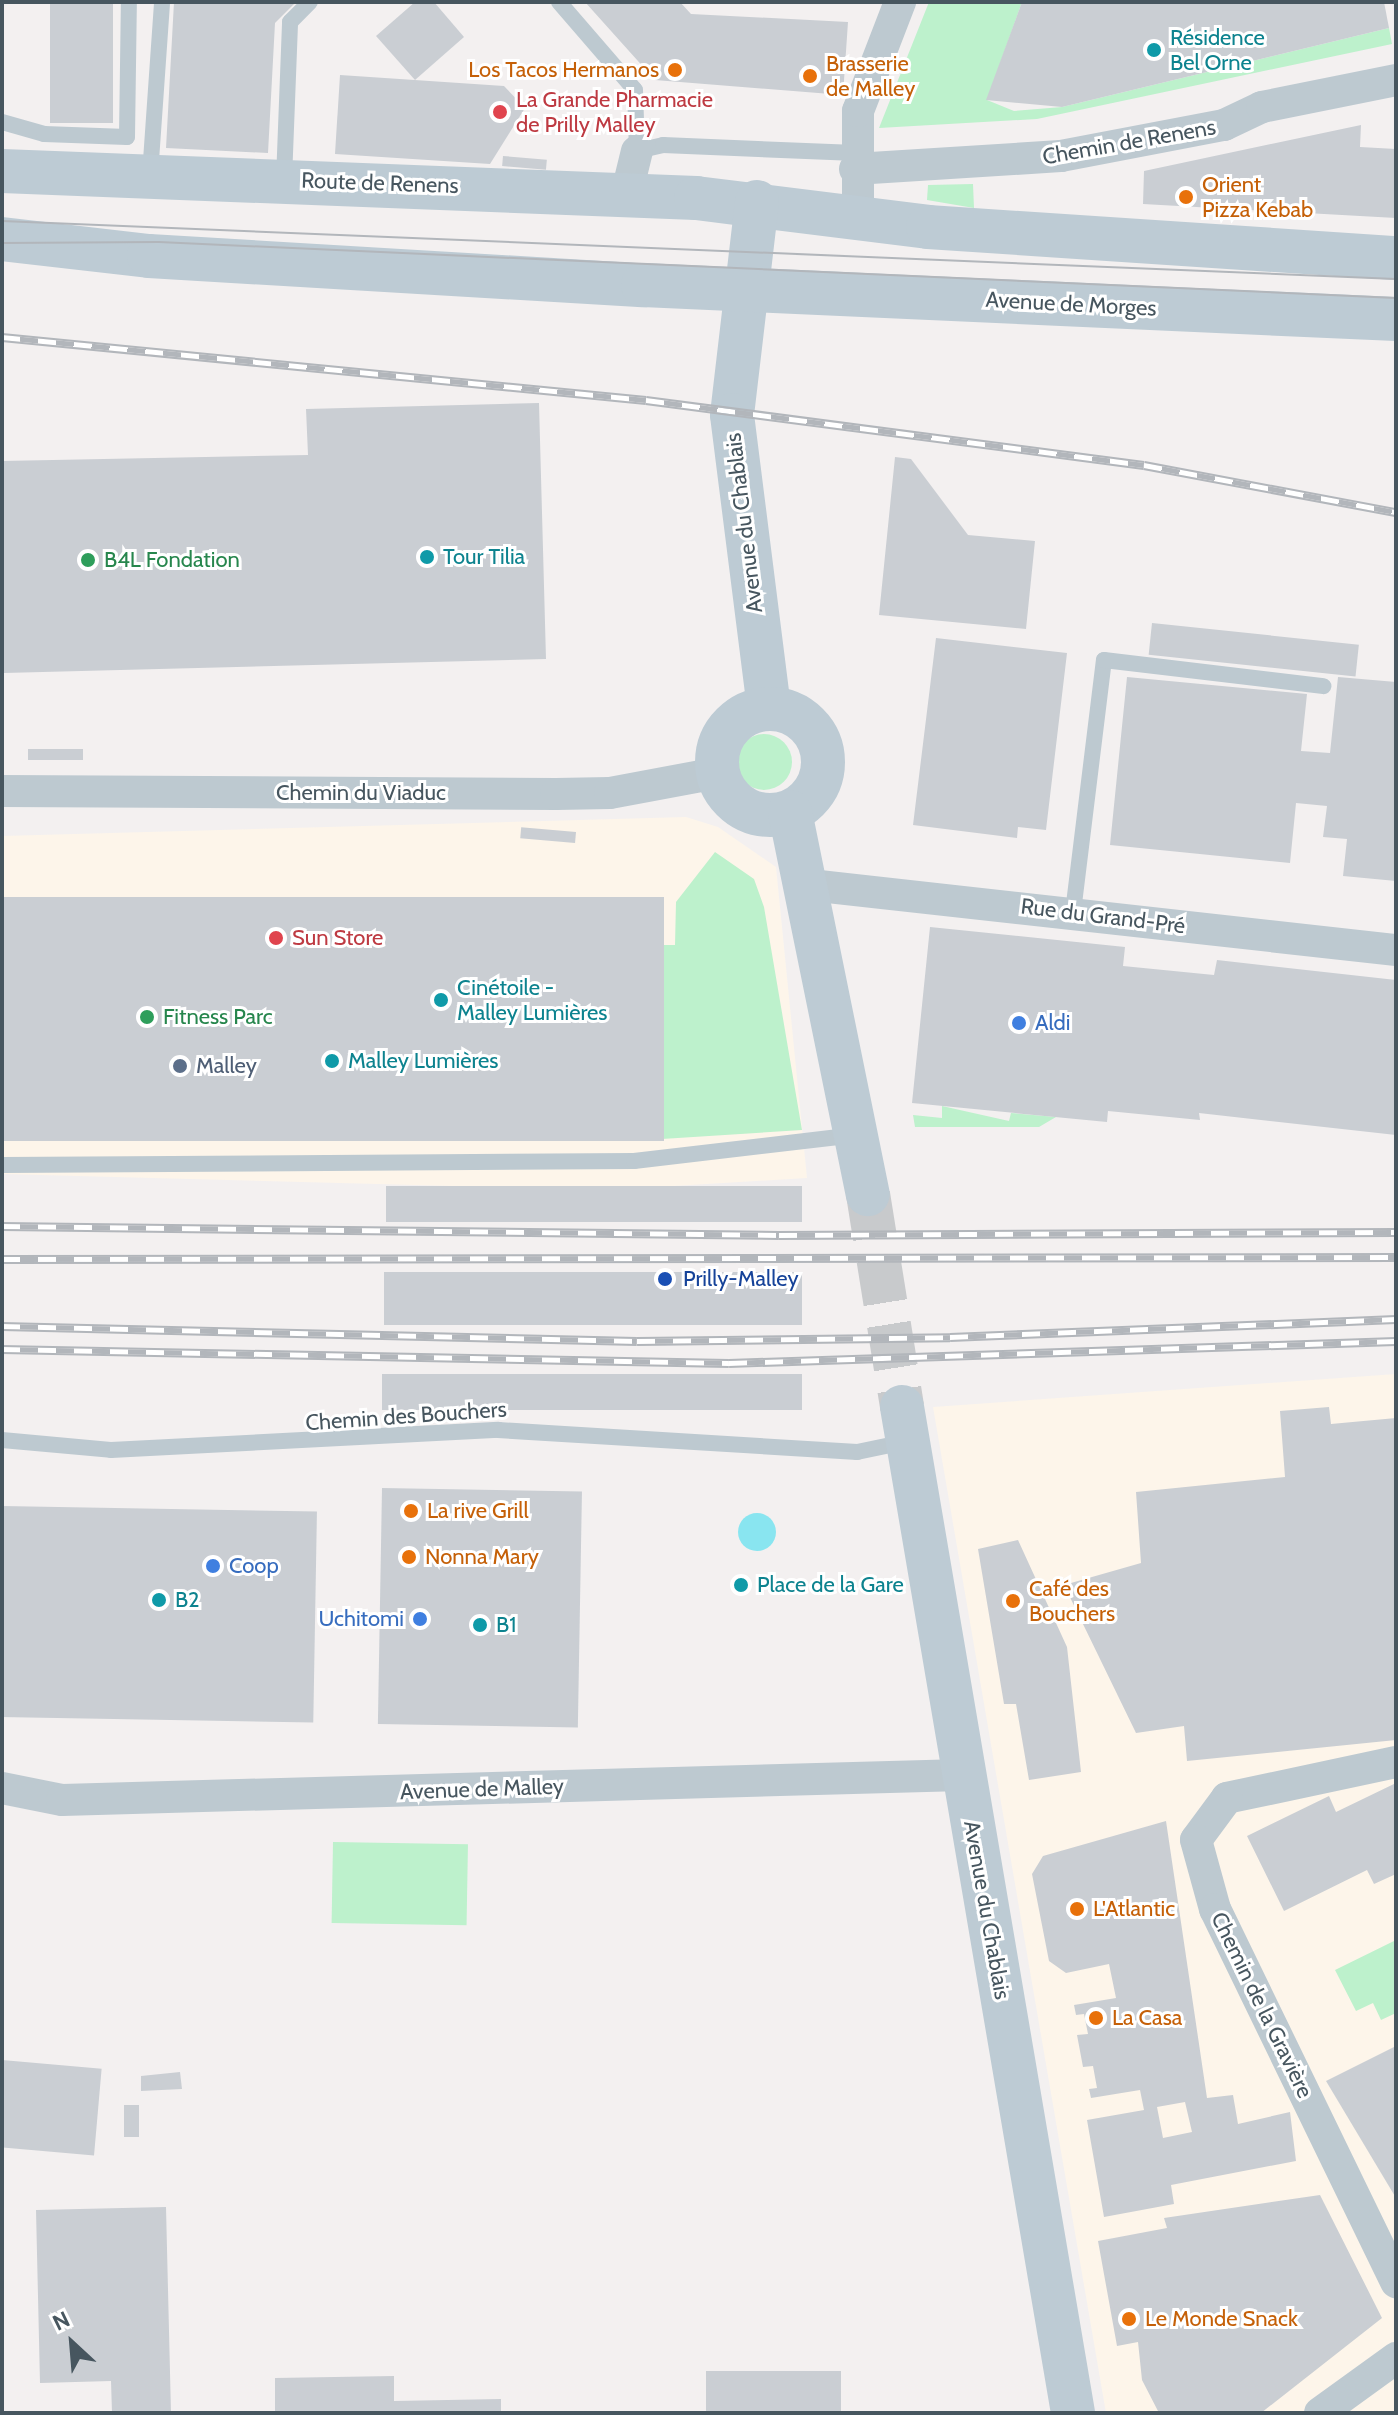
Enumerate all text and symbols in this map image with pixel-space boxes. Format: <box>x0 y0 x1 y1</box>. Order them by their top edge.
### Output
place label: Résidence Bel Orne <box>1170 24 1265 76</box>
marker: Résidence Bel Orne <box>1145 41 1163 59</box>
place label: Brasserie de Malley <box>826 50 915 102</box>
place label: Los Tacos Hermanos <box>468 57 659 83</box>
marker: Los Tacos Hermanos <box>666 61 684 79</box>
marker: Brasserie de Malley <box>801 67 819 85</box>
place label: La Grande Pharmacie de Prilly Malley <box>516 86 713 138</box>
marker: La Grande Pharmacie de Prilly Malley <box>491 103 509 121</box>
street label: Chemin de Renens <box>1040 114 1218 170</box>
street label: Route de Renens <box>301 167 459 199</box>
place label: Orient Pizza Kebab <box>1202 171 1313 222</box>
marker: Orient Pizza Kebab <box>1177 188 1195 206</box>
street label: Avenue de Morges <box>985 286 1157 322</box>
street label: Avenue du Chablais <box>720 431 768 615</box>
place label: Tour Tilia <box>443 544 525 570</box>
place label: B4L Fondation <box>104 547 240 573</box>
marker: Tour Tilia <box>418 548 436 566</box>
marker: B4L Fondation <box>79 551 97 569</box>
street label: Chemin du Viaduc <box>276 780 446 806</box>
street label: Rue du Grand-Pré <box>1019 893 1187 939</box>
place label: Sun Store <box>292 925 383 951</box>
marker: Sun Store <box>267 929 285 947</box>
place label: Cinétoile - Malley Lumières <box>457 974 607 1026</box>
marker: Cinétoile - Malley Lumières <box>432 991 450 1009</box>
place label: Fitness Parc <box>163 1004 273 1030</box>
marker: Fitness Parc <box>138 1008 156 1026</box>
place label: Aldi <box>1035 1010 1070 1036</box>
marker: Aldi <box>1010 1014 1028 1032</box>
place label: Malley Lumières <box>348 1048 498 1074</box>
marker: Malley Lumières <box>323 1052 341 1070</box>
place label: Malley <box>196 1053 257 1079</box>
marker: Malley <box>171 1057 189 1075</box>
place label: Prilly-Malley <box>683 1266 799 1292</box>
marker: Prilly-Malley <box>654 1268 676 1290</box>
street label: Chemin des Bouchers <box>305 1396 507 1436</box>
place label: La rive Grill <box>427 1498 529 1524</box>
marker: La rive Grill <box>402 1502 420 1520</box>
place label: Nonna Mary <box>425 1544 539 1570</box>
marker: Nonna Mary <box>400 1548 418 1566</box>
place label: Coop <box>229 1553 279 1579</box>
marker: Coop <box>204 1557 222 1575</box>
place label: Place de la Gare <box>757 1572 904 1598</box>
place label: Café des Bouchers <box>1029 1575 1115 1626</box>
marker: Place de la Gare <box>732 1576 750 1594</box>
place label: B2 <box>175 1587 199 1613</box>
marker: B2 <box>150 1591 168 1609</box>
marker: Café des Bouchers <box>1004 1592 1022 1610</box>
place label: Uchitomi <box>318 1606 404 1632</box>
marker: Uchitomi <box>411 1610 429 1628</box>
place label: B1 <box>496 1612 516 1638</box>
marker: B1 <box>471 1616 489 1634</box>
street label: Avenue de Malley <box>400 1773 564 1805</box>
street label: Avenue du Chablais <box>958 1818 1016 2002</box>
place label: L'Atlantic <box>1093 1896 1175 1922</box>
marker: L'Atlantic <box>1068 1900 1086 1918</box>
street label: Chemin de la Gravière <box>1206 1908 1318 2102</box>
place label: La Casa <box>1112 2005 1182 2031</box>
marker: La Casa <box>1087 2009 1105 2027</box>
north arrow <box>32 2303 112 2383</box>
text: N <box>48 2305 74 2337</box>
place label: Le Monde Snack <box>1145 2306 1298 2332</box>
marker: Le Monde Snack <box>1120 2310 1138 2328</box>

